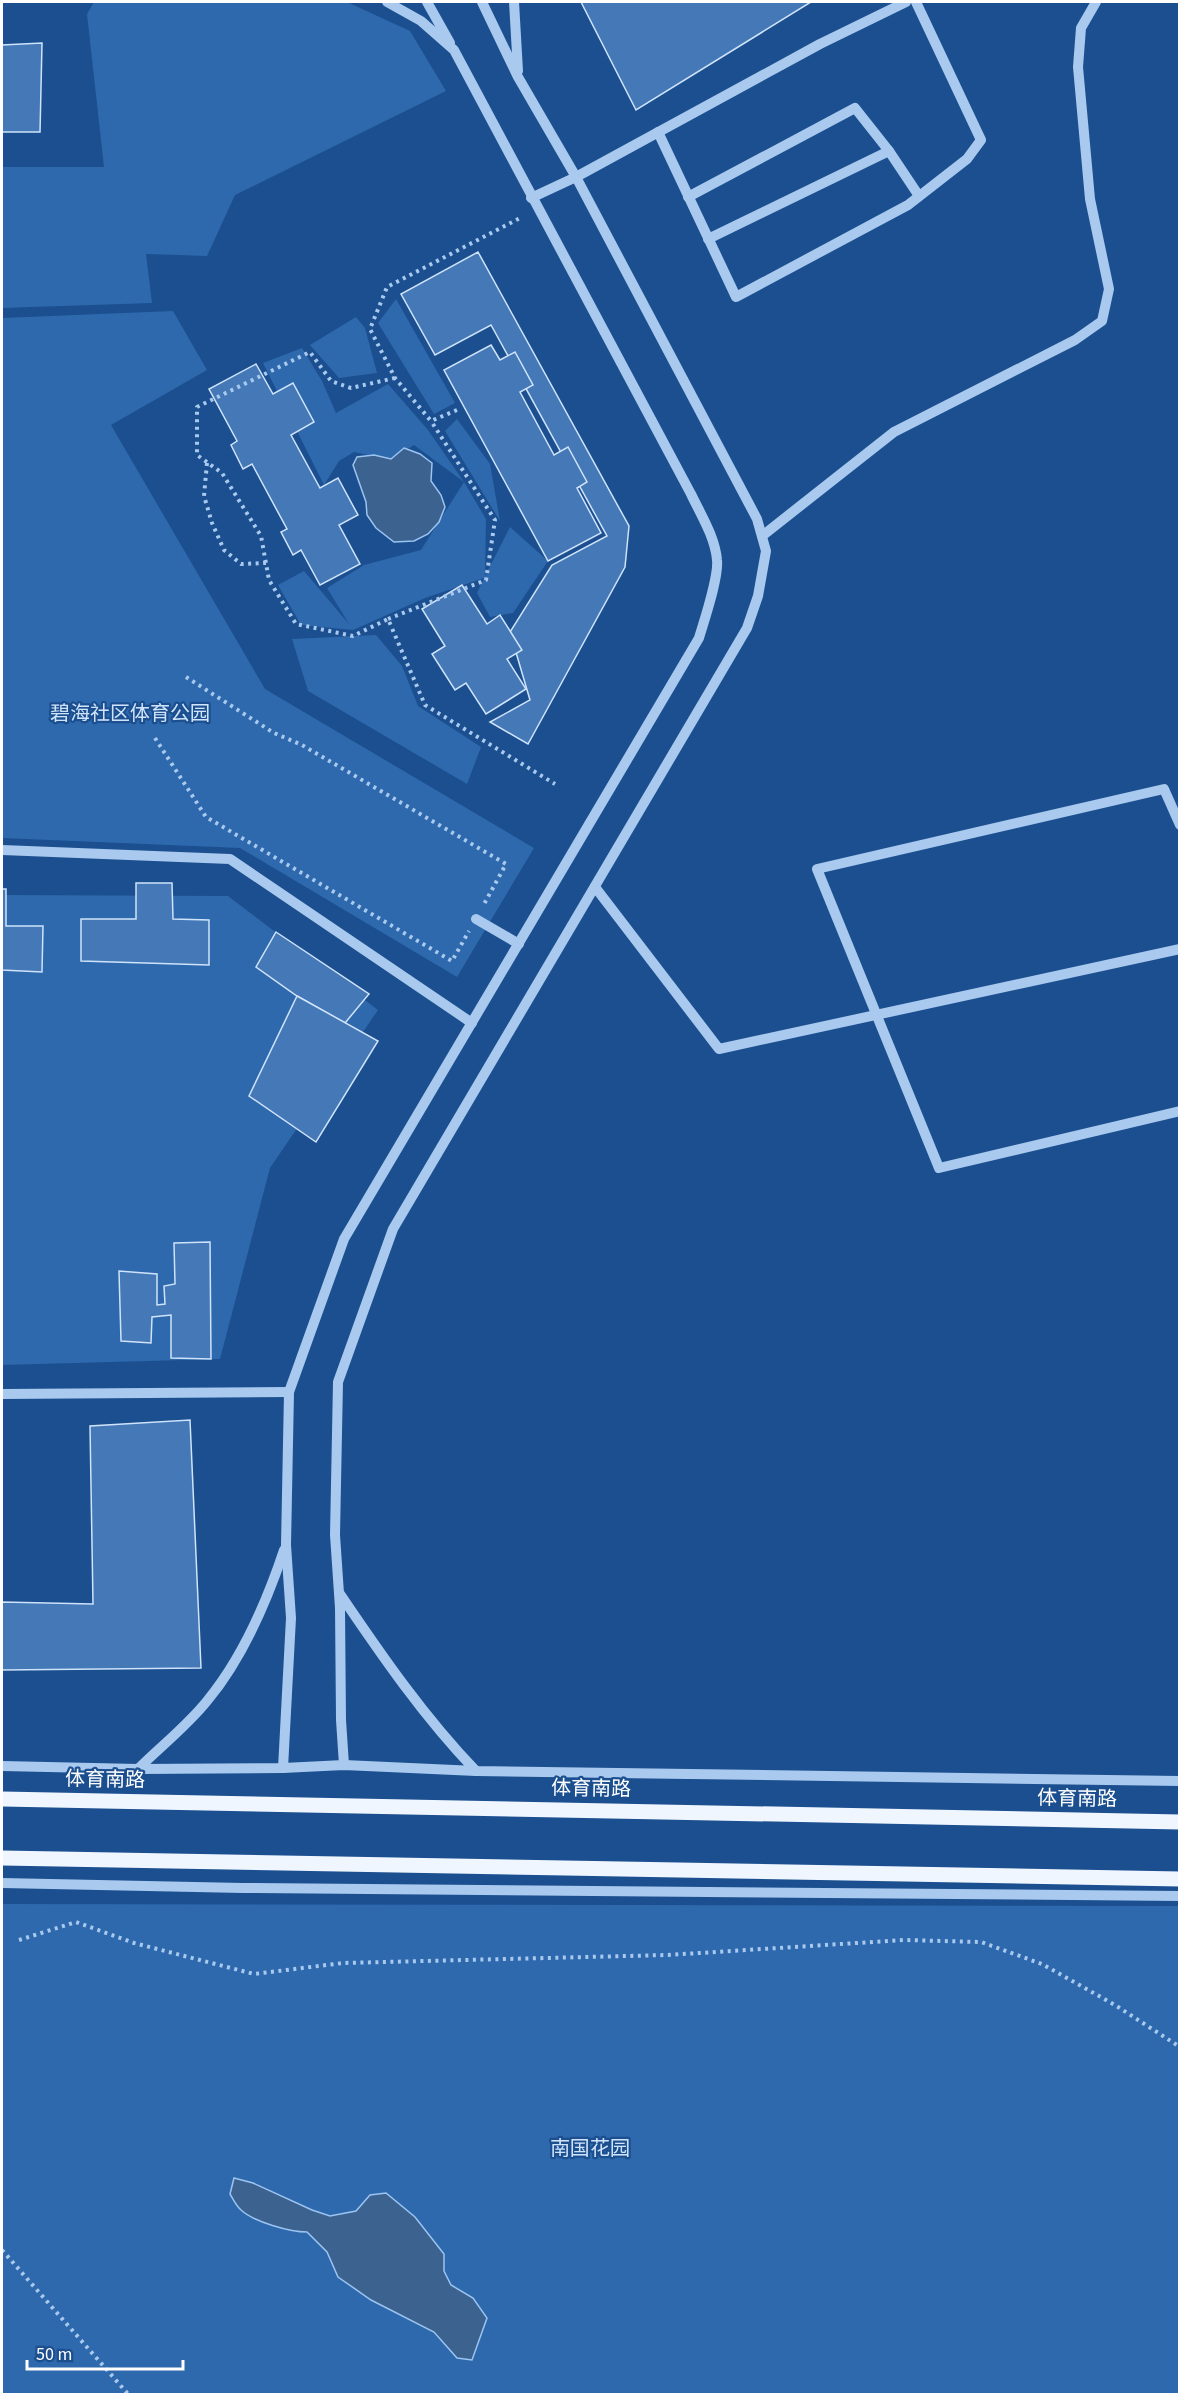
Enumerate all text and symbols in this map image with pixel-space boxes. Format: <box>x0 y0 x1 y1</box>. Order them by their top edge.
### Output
park label: 碧海社区体育公园 <box>50 700 210 728</box>
street label: 体育南路 <box>65 1765 145 1795</box>
street label: 体育南路 <box>551 1774 631 1804</box>
street label: 体育南路 <box>1037 1784 1117 1814</box>
park label: 南国花园 <box>550 2135 630 2163</box>
scale bar <box>27 2333 183 2371</box>
text: 50 m <box>36 2342 72 2367</box>

